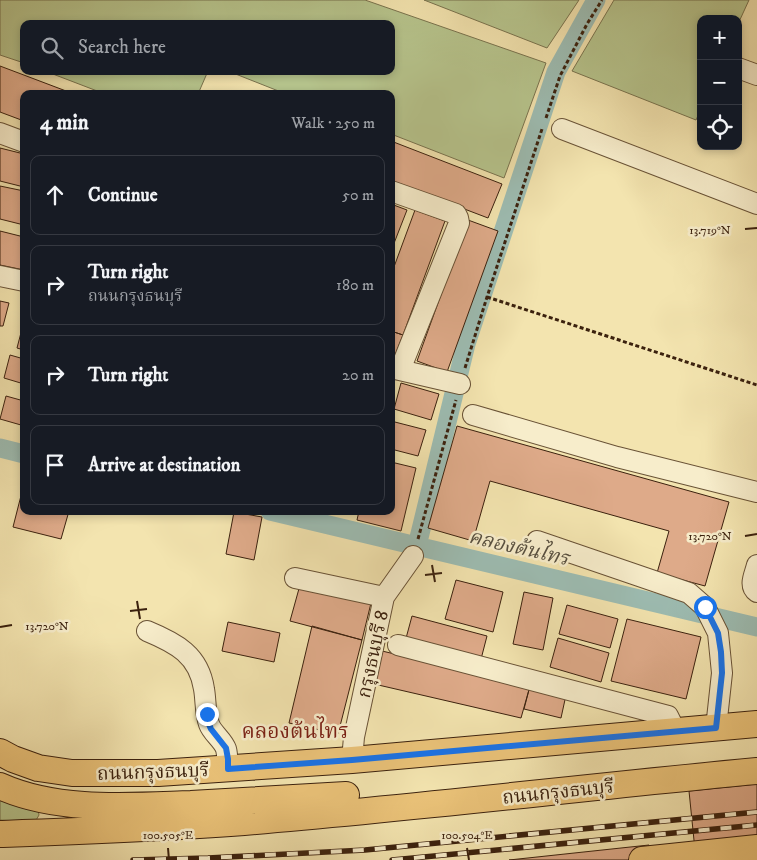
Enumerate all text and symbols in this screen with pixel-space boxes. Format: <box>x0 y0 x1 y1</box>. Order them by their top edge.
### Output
map controls <box>697 15 742 150</box>
button: + <box>697 15 742 60</box>
search box <box>20 20 395 75</box>
icon: search <box>38 34 66 62</box>
text: Search here <box>78 36 166 59</box>
button: − <box>697 60 742 105</box>
button: locate <box>697 105 742 150</box>
text: 4 min <box>40 110 89 136</box>
text: Walk · 250 m <box>291 113 375 133</box>
icon: ahead <box>41 181 69 209</box>
text: Continue <box>88 184 158 207</box>
text: 50 m <box>342 185 374 205</box>
text: 13.719°N <box>689 223 731 238</box>
text: Turn right <box>88 261 168 284</box>
icon: right <box>41 271 69 299</box>
text: 180 m <box>336 275 374 295</box>
text: ถนนกรุงธนบุรี <box>88 286 182 306</box>
icon: right <box>41 361 69 389</box>
text: Turn right <box>88 364 168 387</box>
text: 20 m <box>342 365 374 385</box>
icon: arrive <box>41 451 69 479</box>
text: Arrive at destination <box>88 454 240 477</box>
water label: คลองต้นไทร <box>466 522 574 573</box>
text: 13.720°N <box>688 529 732 544</box>
route start <box>694 596 717 619</box>
street label: กรุงธนบุรี 8 <box>353 608 394 700</box>
text: 13.720°N <box>25 619 69 634</box>
route end <box>196 703 219 726</box>
district label: คลองต้นไทร <box>241 716 349 745</box>
street label: ถนนกรุงธนบุรี <box>97 759 209 786</box>
street label: ถนนกรุงธนบุรี <box>501 775 615 810</box>
text: 100.505°E <box>143 828 194 843</box>
text: 100.504°E <box>441 828 493 843</box>

